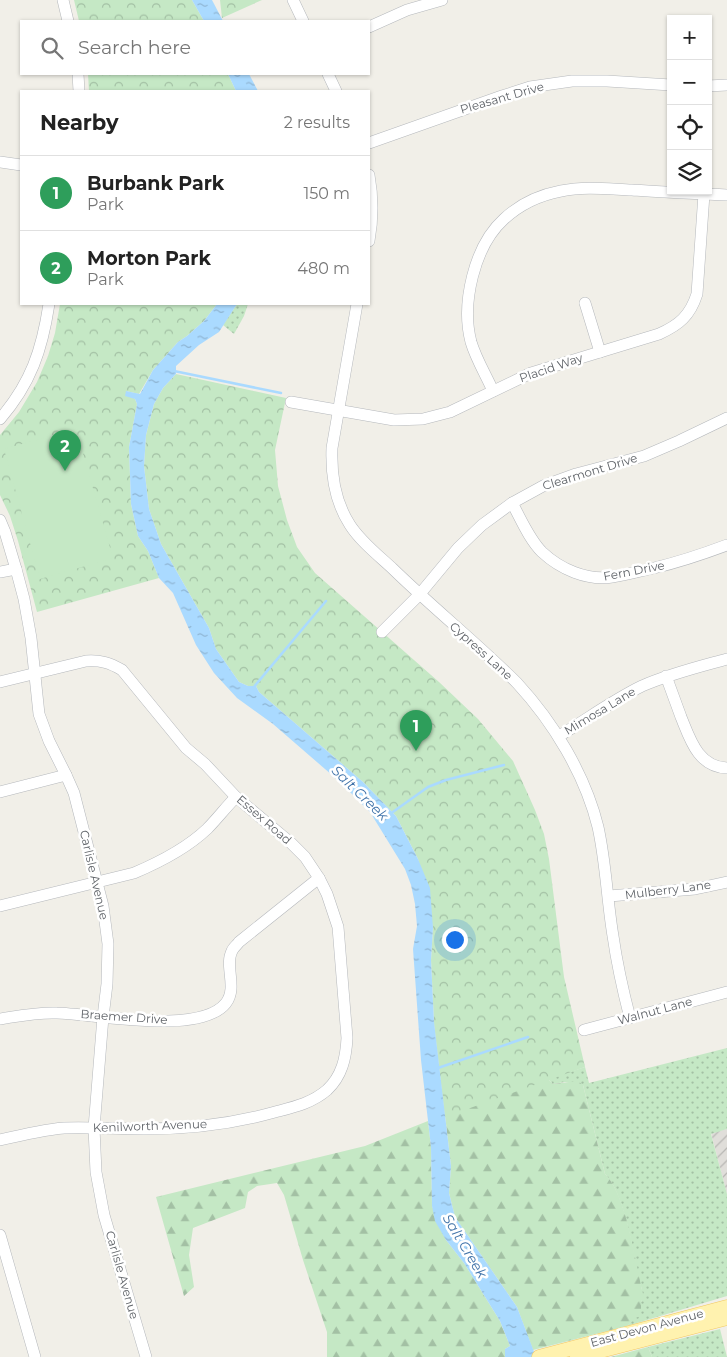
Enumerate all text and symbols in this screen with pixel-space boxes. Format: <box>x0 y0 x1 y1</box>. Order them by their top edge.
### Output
map controls <box>667 15 712 195</box>
button: + <box>667 15 712 60</box>
search box <box>20 20 370 75</box>
icon: search <box>38 34 66 62</box>
text: Search here <box>78 36 191 59</box>
button: − <box>667 60 712 105</box>
street label: Pleasant Drive <box>458 78 546 117</box>
button: locate <box>667 105 712 150</box>
text: Nearby <box>40 110 119 135</box>
text: 2 results <box>284 113 350 132</box>
button: layers <box>667 150 712 195</box>
text: Burbank Park <box>87 172 224 195</box>
text: 1 <box>53 184 59 203</box>
text: 150 m <box>303 184 350 203</box>
text: Park <box>87 195 124 214</box>
text: Morton Park <box>87 247 211 270</box>
text: 2 <box>51 259 61 278</box>
text: 480 m <box>297 259 350 278</box>
text: Park <box>87 270 124 289</box>
street label: Placid Way <box>517 350 585 385</box>
pin: 2 <box>49 430 81 471</box>
street label: Clearmont Drive <box>541 450 639 493</box>
street label: Fern Drive <box>602 557 666 584</box>
street label: Cypress Lane <box>447 618 516 683</box>
street label: Mimosa Lane <box>561 683 638 738</box>
pin: 1 <box>400 710 432 751</box>
water label: Salt Creek <box>328 762 393 825</box>
street label: Essex Road <box>234 792 295 847</box>
street label: Carlisle Avenue <box>77 829 112 921</box>
street label: Mulberry Lane <box>624 877 712 902</box>
your location <box>442 927 468 953</box>
street label: Walnut Lane <box>616 993 694 1028</box>
street label: Braemer Drive <box>80 1006 168 1027</box>
street label: Kenilworth Avenue <box>93 1116 207 1135</box>
water label: Salt Creek <box>439 1211 492 1282</box>
street label: Carlisle Avenue <box>103 1229 142 1321</box>
street label: East Devon Avenue <box>589 1305 705 1350</box>

